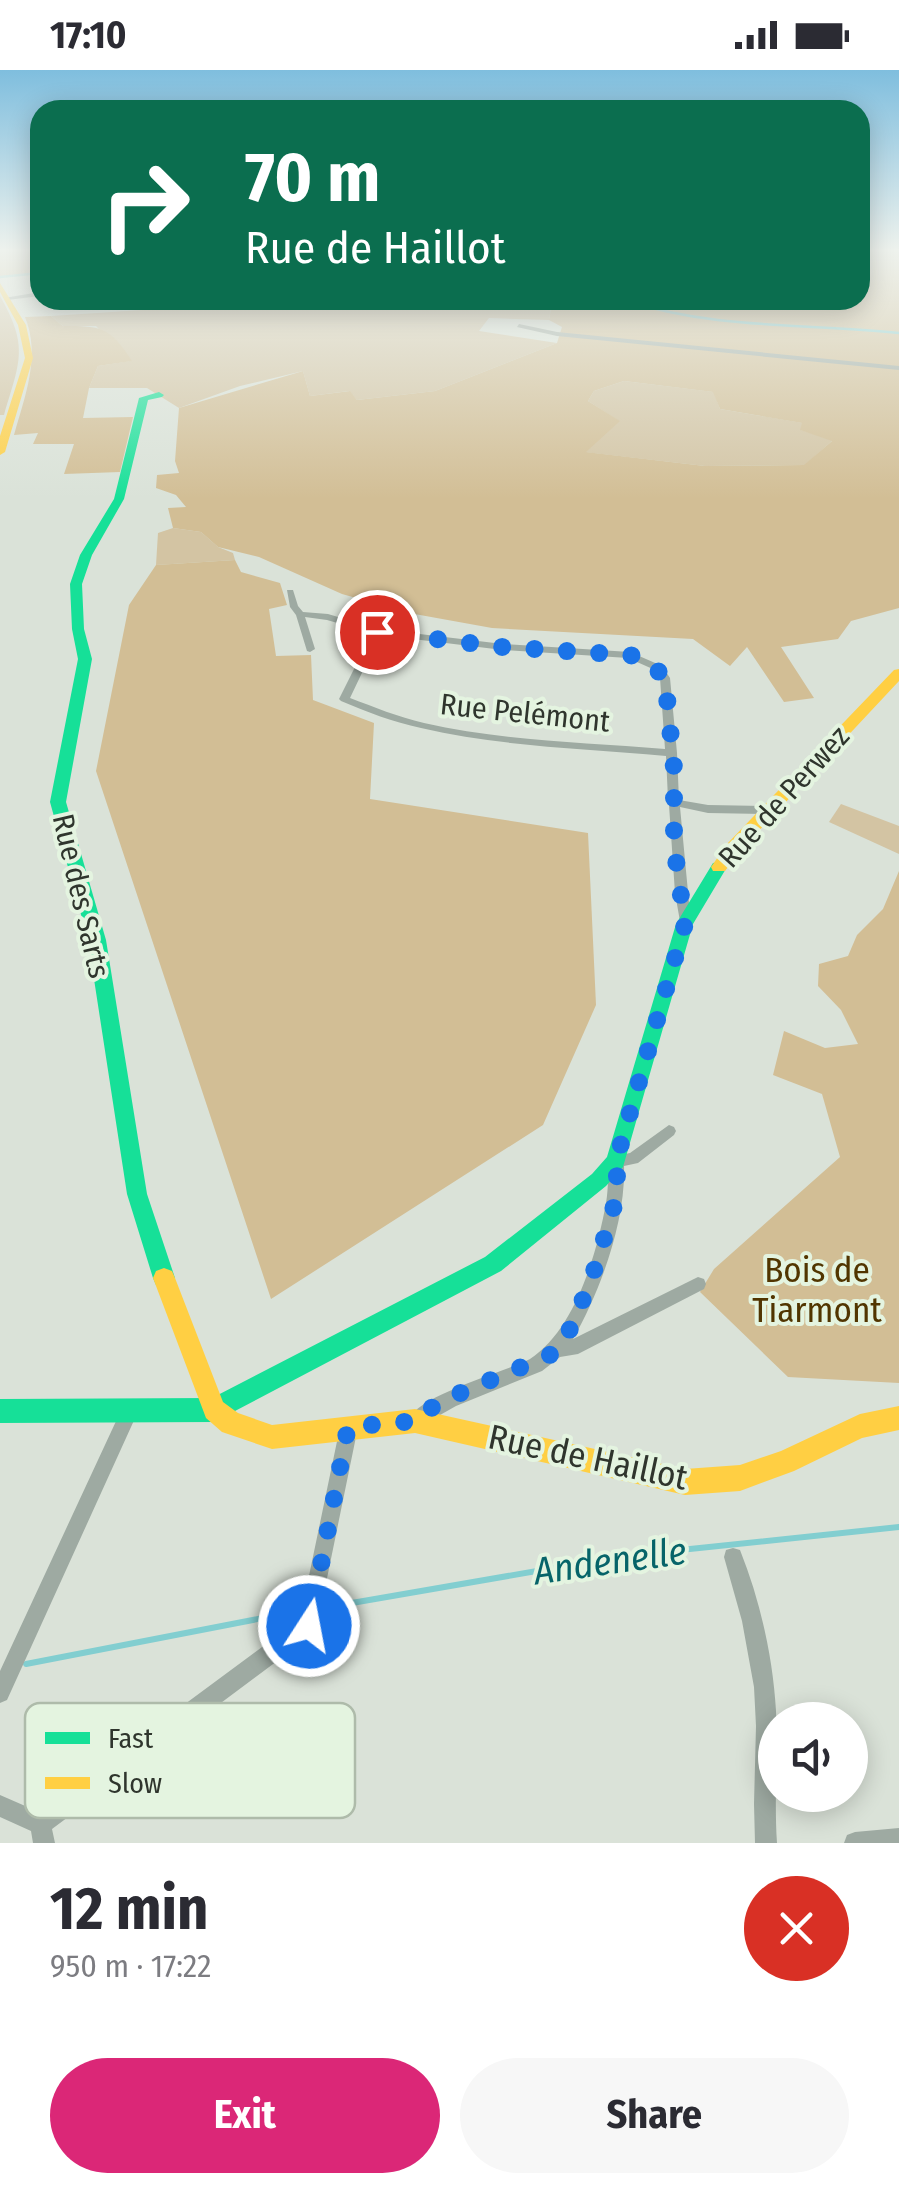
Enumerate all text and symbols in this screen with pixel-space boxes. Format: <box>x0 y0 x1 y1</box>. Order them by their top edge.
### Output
text: 17:10 <box>50 12 127 58</box>
text: 70 m <box>245 136 380 220</box>
icon: right <box>80 140 210 270</box>
text: Rue de Haillot <box>245 221 505 275</box>
pin <box>335 590 420 675</box>
icon: arrive <box>350 605 405 660</box>
street label: Rue Pelémont <box>438 686 612 740</box>
street label: Rue de Perwez <box>711 719 857 875</box>
street label: Rue des Sarts <box>45 810 117 982</box>
park label: Bois de Tiarmont <box>752 1249 882 1331</box>
street label: Rue de Haillot <box>485 1415 692 1499</box>
water label: Andenelle <box>529 1528 689 1595</box>
position arrow <box>257 1574 361 1678</box>
map controls <box>758 1702 868 1812</box>
button: sound <box>758 1702 868 1812</box>
legend <box>25 1703 355 1818</box>
text: Fast <box>108 1722 154 1755</box>
text: Slow <box>108 1767 162 1800</box>
text: 12 min <box>50 1873 208 1945</box>
button: close <box>744 1876 849 1981</box>
text: 950 m · 17:22 <box>50 1947 211 1985</box>
button: Exit <box>50 2058 440 2173</box>
button: Share <box>460 2058 849 2173</box>

